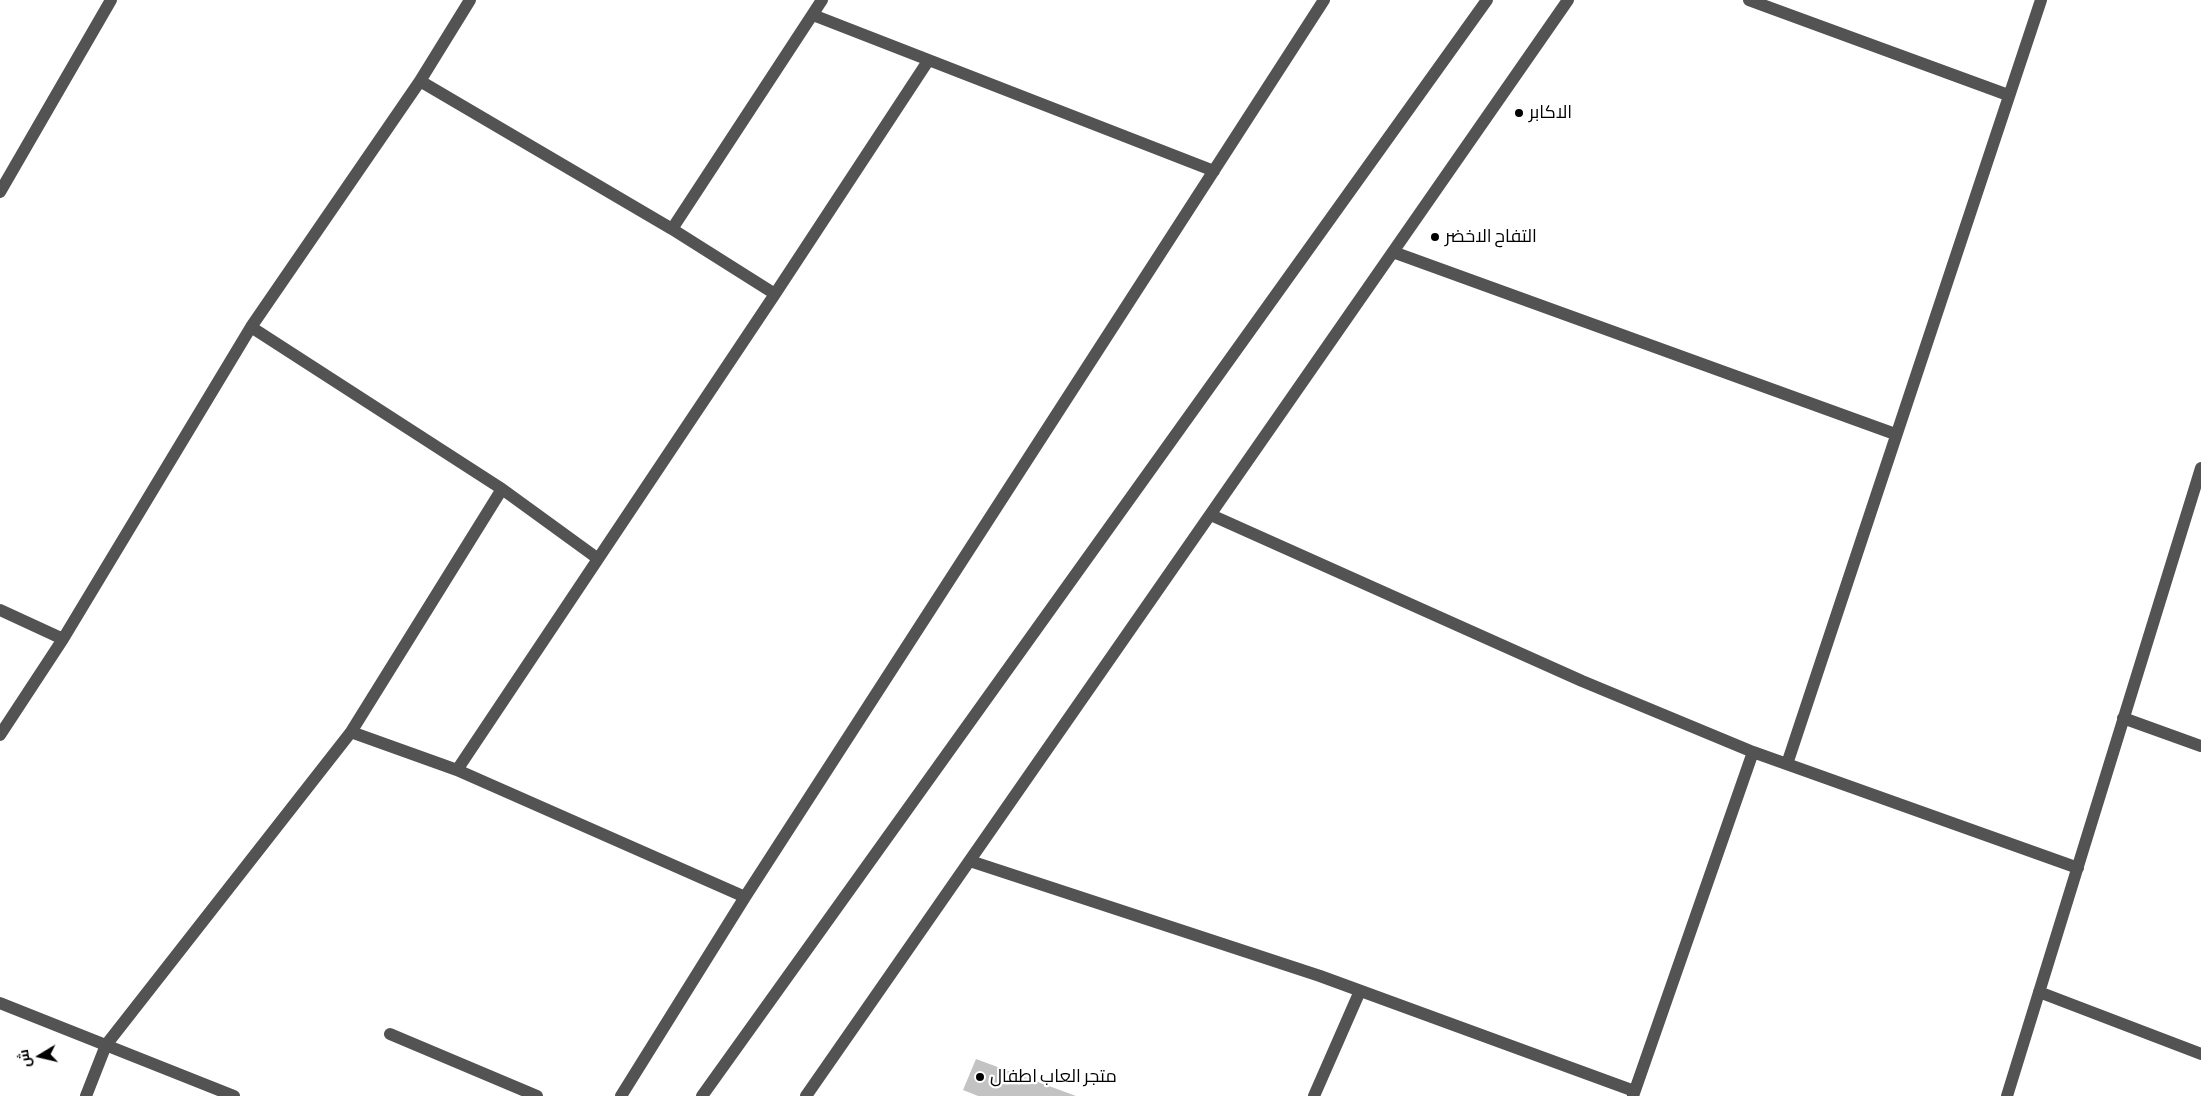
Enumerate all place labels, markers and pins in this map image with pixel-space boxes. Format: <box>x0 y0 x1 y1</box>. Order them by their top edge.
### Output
place label: الاكابر <box>1529 102 1572 124</box>
marker: الاكابر <box>1513 107 1525 119</box>
place label: التفاح الاخضر <box>1445 226 1537 248</box>
marker: التفاح الاخضر <box>1429 231 1441 243</box>
place label: متجر العاب اطفال <box>990 1066 1117 1088</box>
marker: متجر العاب اطفال <box>974 1071 986 1083</box>

